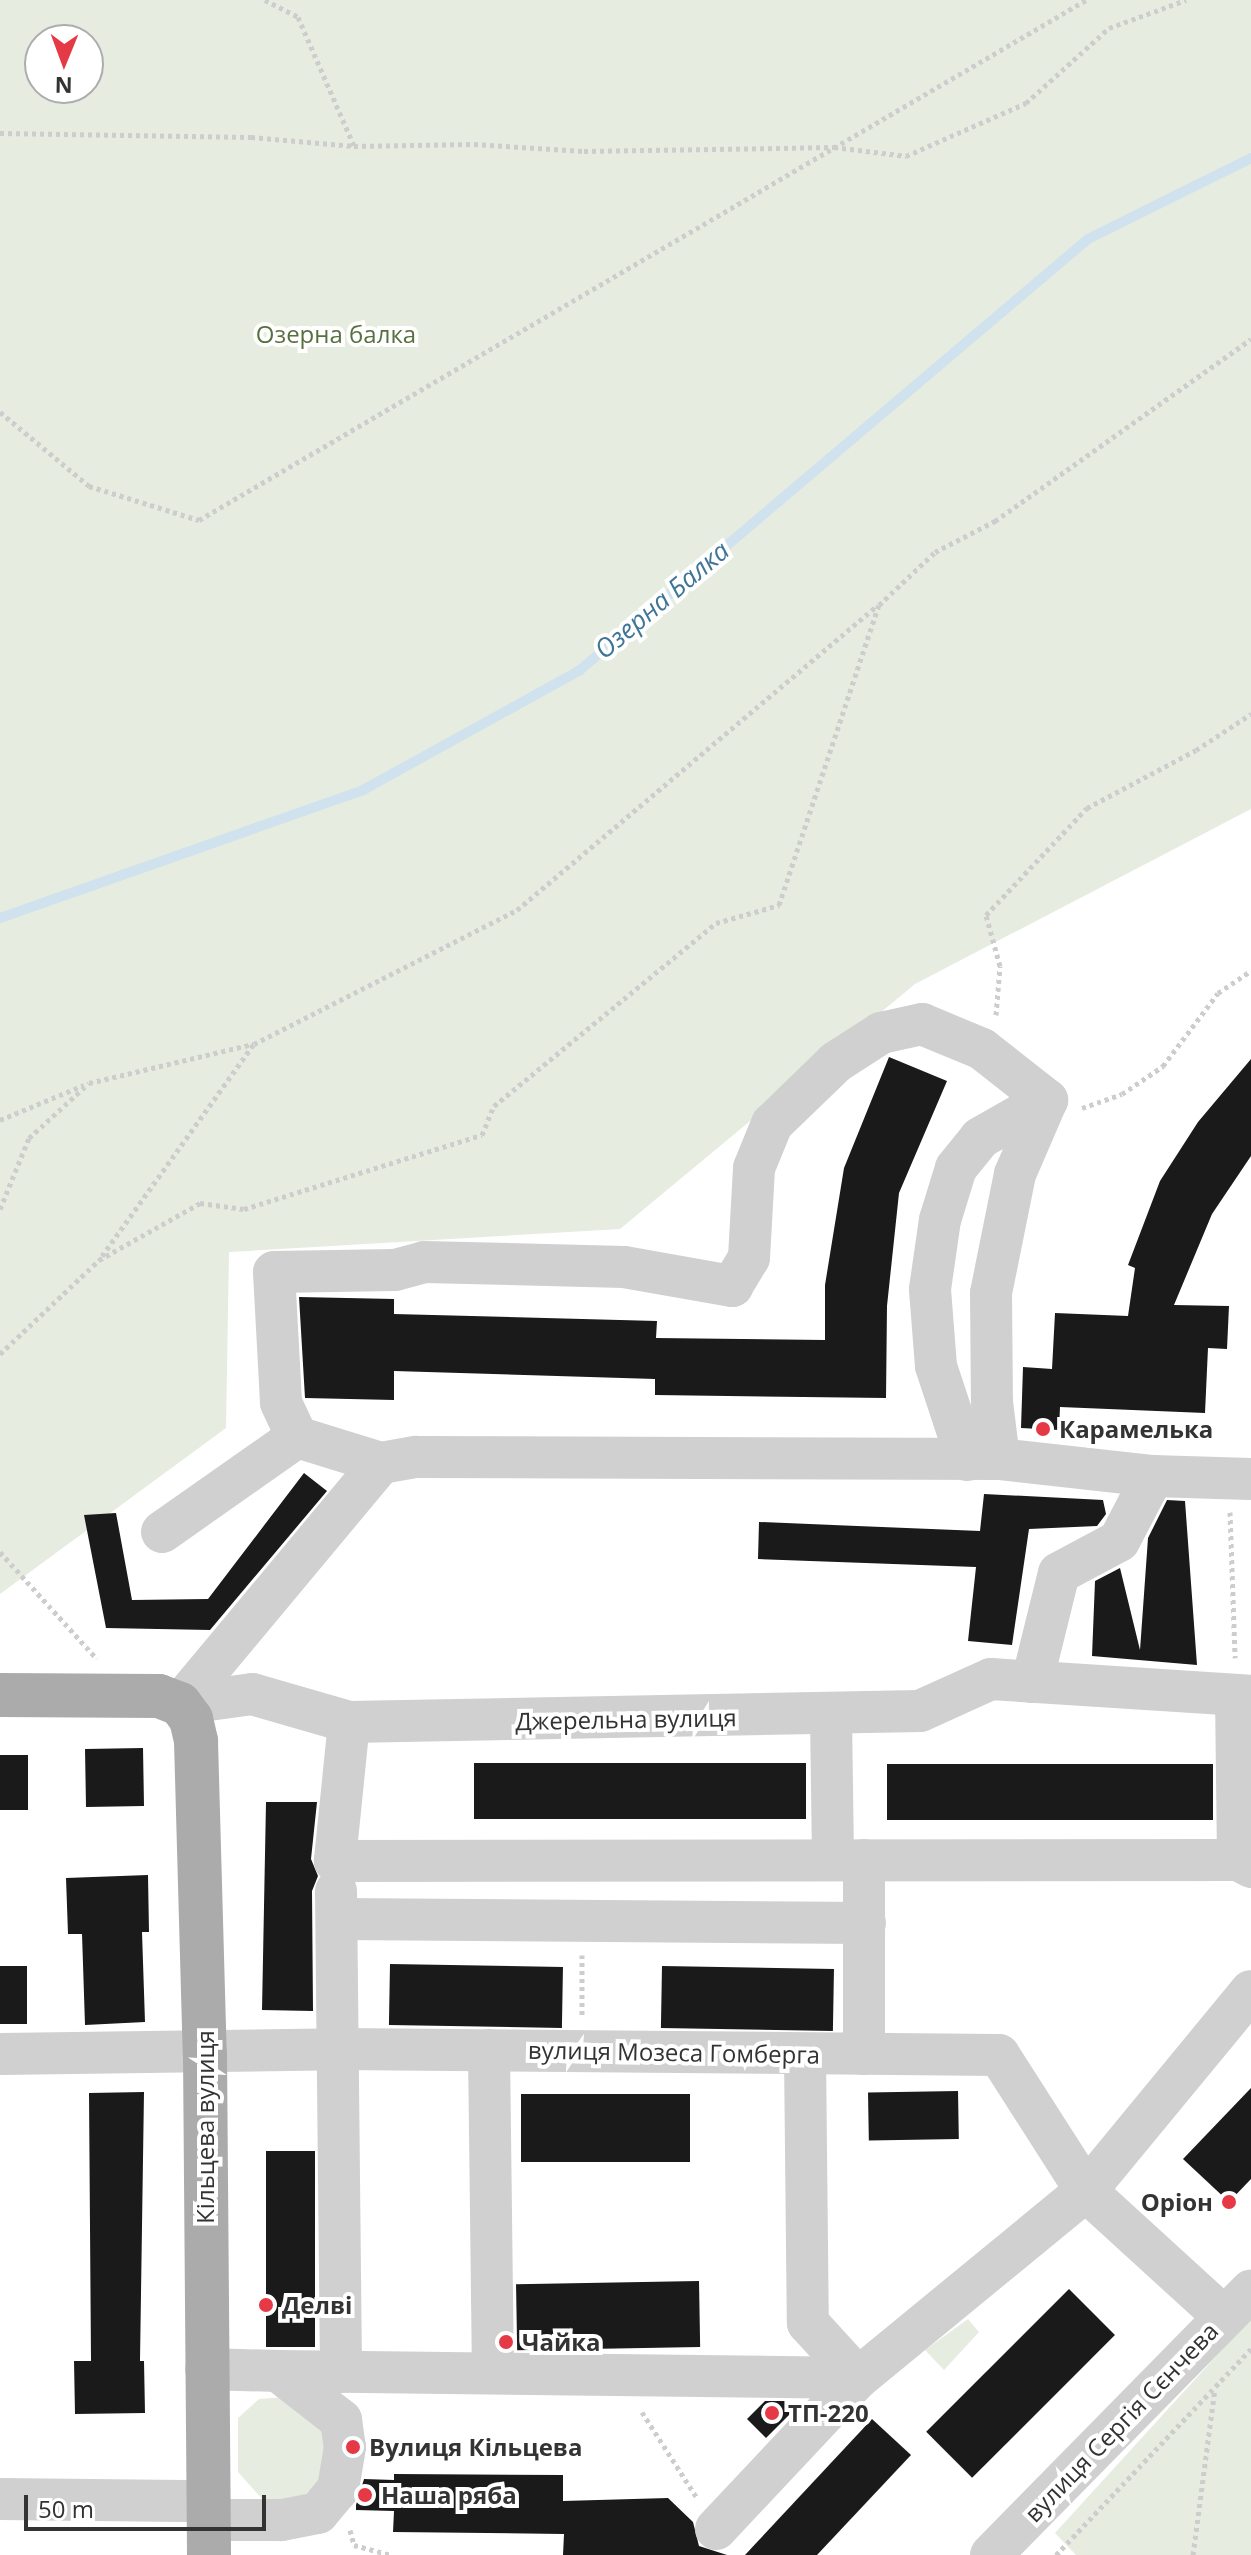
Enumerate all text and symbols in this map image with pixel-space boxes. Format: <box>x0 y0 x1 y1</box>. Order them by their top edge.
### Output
north arrow <box>24 24 104 104</box>
text: N <box>54 71 73 101</box>
park label: Озерна балка <box>256 320 416 348</box>
water label: Озерна Балка <box>588 535 736 665</box>
place label: Карамелька <box>1059 1415 1213 1443</box>
marker: Карамелька <box>1034 1420 1052 1438</box>
street label: Джерельна вулиця <box>515 1703 737 1735</box>
street label: Кільцева вулиця <box>191 2030 219 2224</box>
street label: вулиця Мозеса Гомберга <box>528 2035 820 2069</box>
place label: Оріон <box>1141 2188 1213 2216</box>
marker: Оріон <box>1220 2193 1238 2211</box>
place label: Делві <box>282 2291 352 2319</box>
marker: Делві <box>257 2296 275 2314</box>
street label: вулиця Сергія Сєнчева <box>1018 2316 1224 2528</box>
place label: Чайка <box>522 2328 601 2356</box>
marker: Чайка <box>497 2333 515 2351</box>
place label: ТП-220 <box>788 2399 869 2427</box>
marker: ТП-220 <box>763 2404 781 2422</box>
place label: Вулиця Кільцева <box>369 2433 582 2461</box>
marker: Вулиця Кільцева <box>344 2438 362 2456</box>
scale bar <box>28 2479 270 2529</box>
place label: Наша ряба <box>381 2481 517 2509</box>
marker: Наша ряба <box>356 2486 374 2504</box>
text: 50 m <box>38 2492 94 2525</box>

